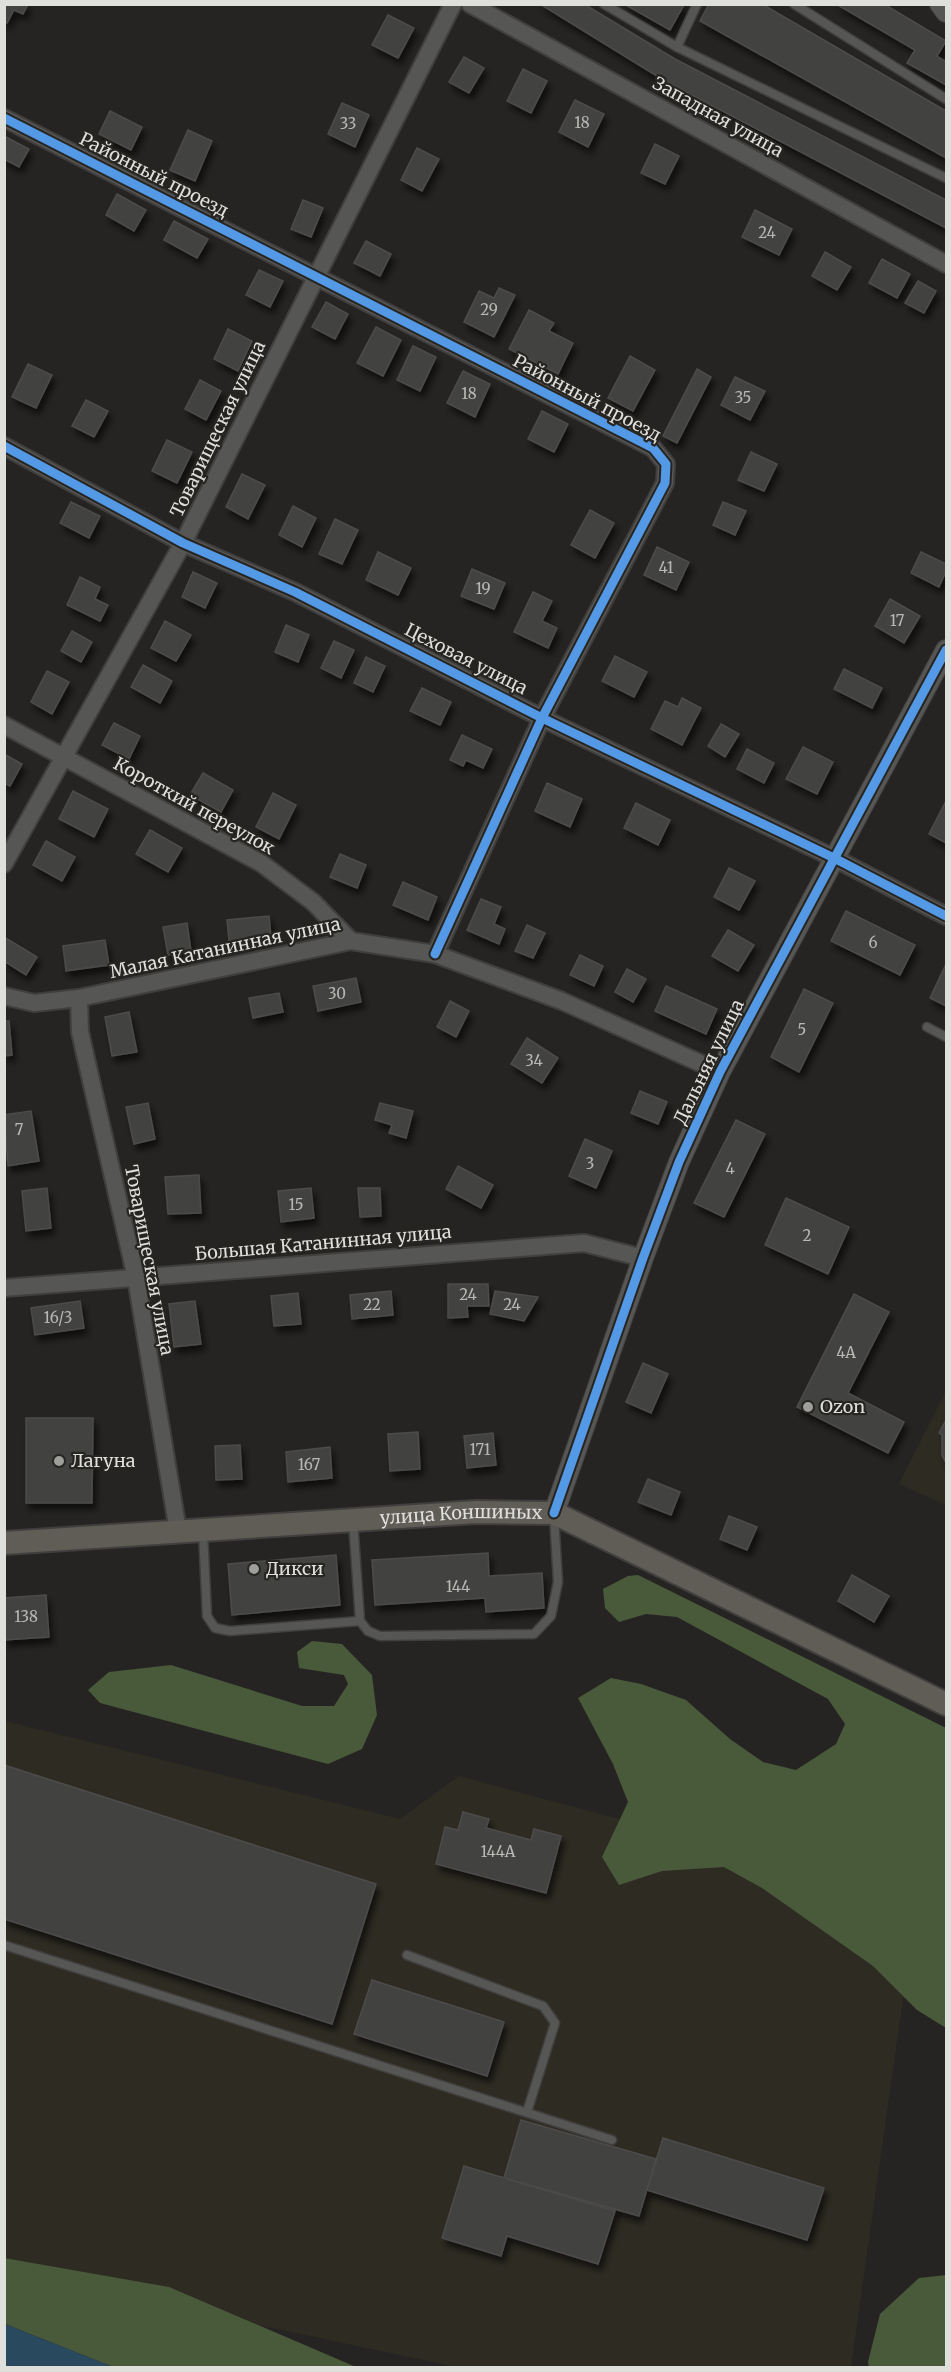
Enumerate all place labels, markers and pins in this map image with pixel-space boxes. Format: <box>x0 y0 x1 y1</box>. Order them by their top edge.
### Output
place label: Ozon <box>820 1395 865 1418</box>
marker: Ozon <box>801 1400 815 1414</box>
place label: Лагуна <box>71 1449 136 1472</box>
marker: Лагуна <box>52 1454 66 1468</box>
place label: Дикси <box>266 1557 323 1580</box>
marker: Дикси <box>247 1562 261 1576</box>

